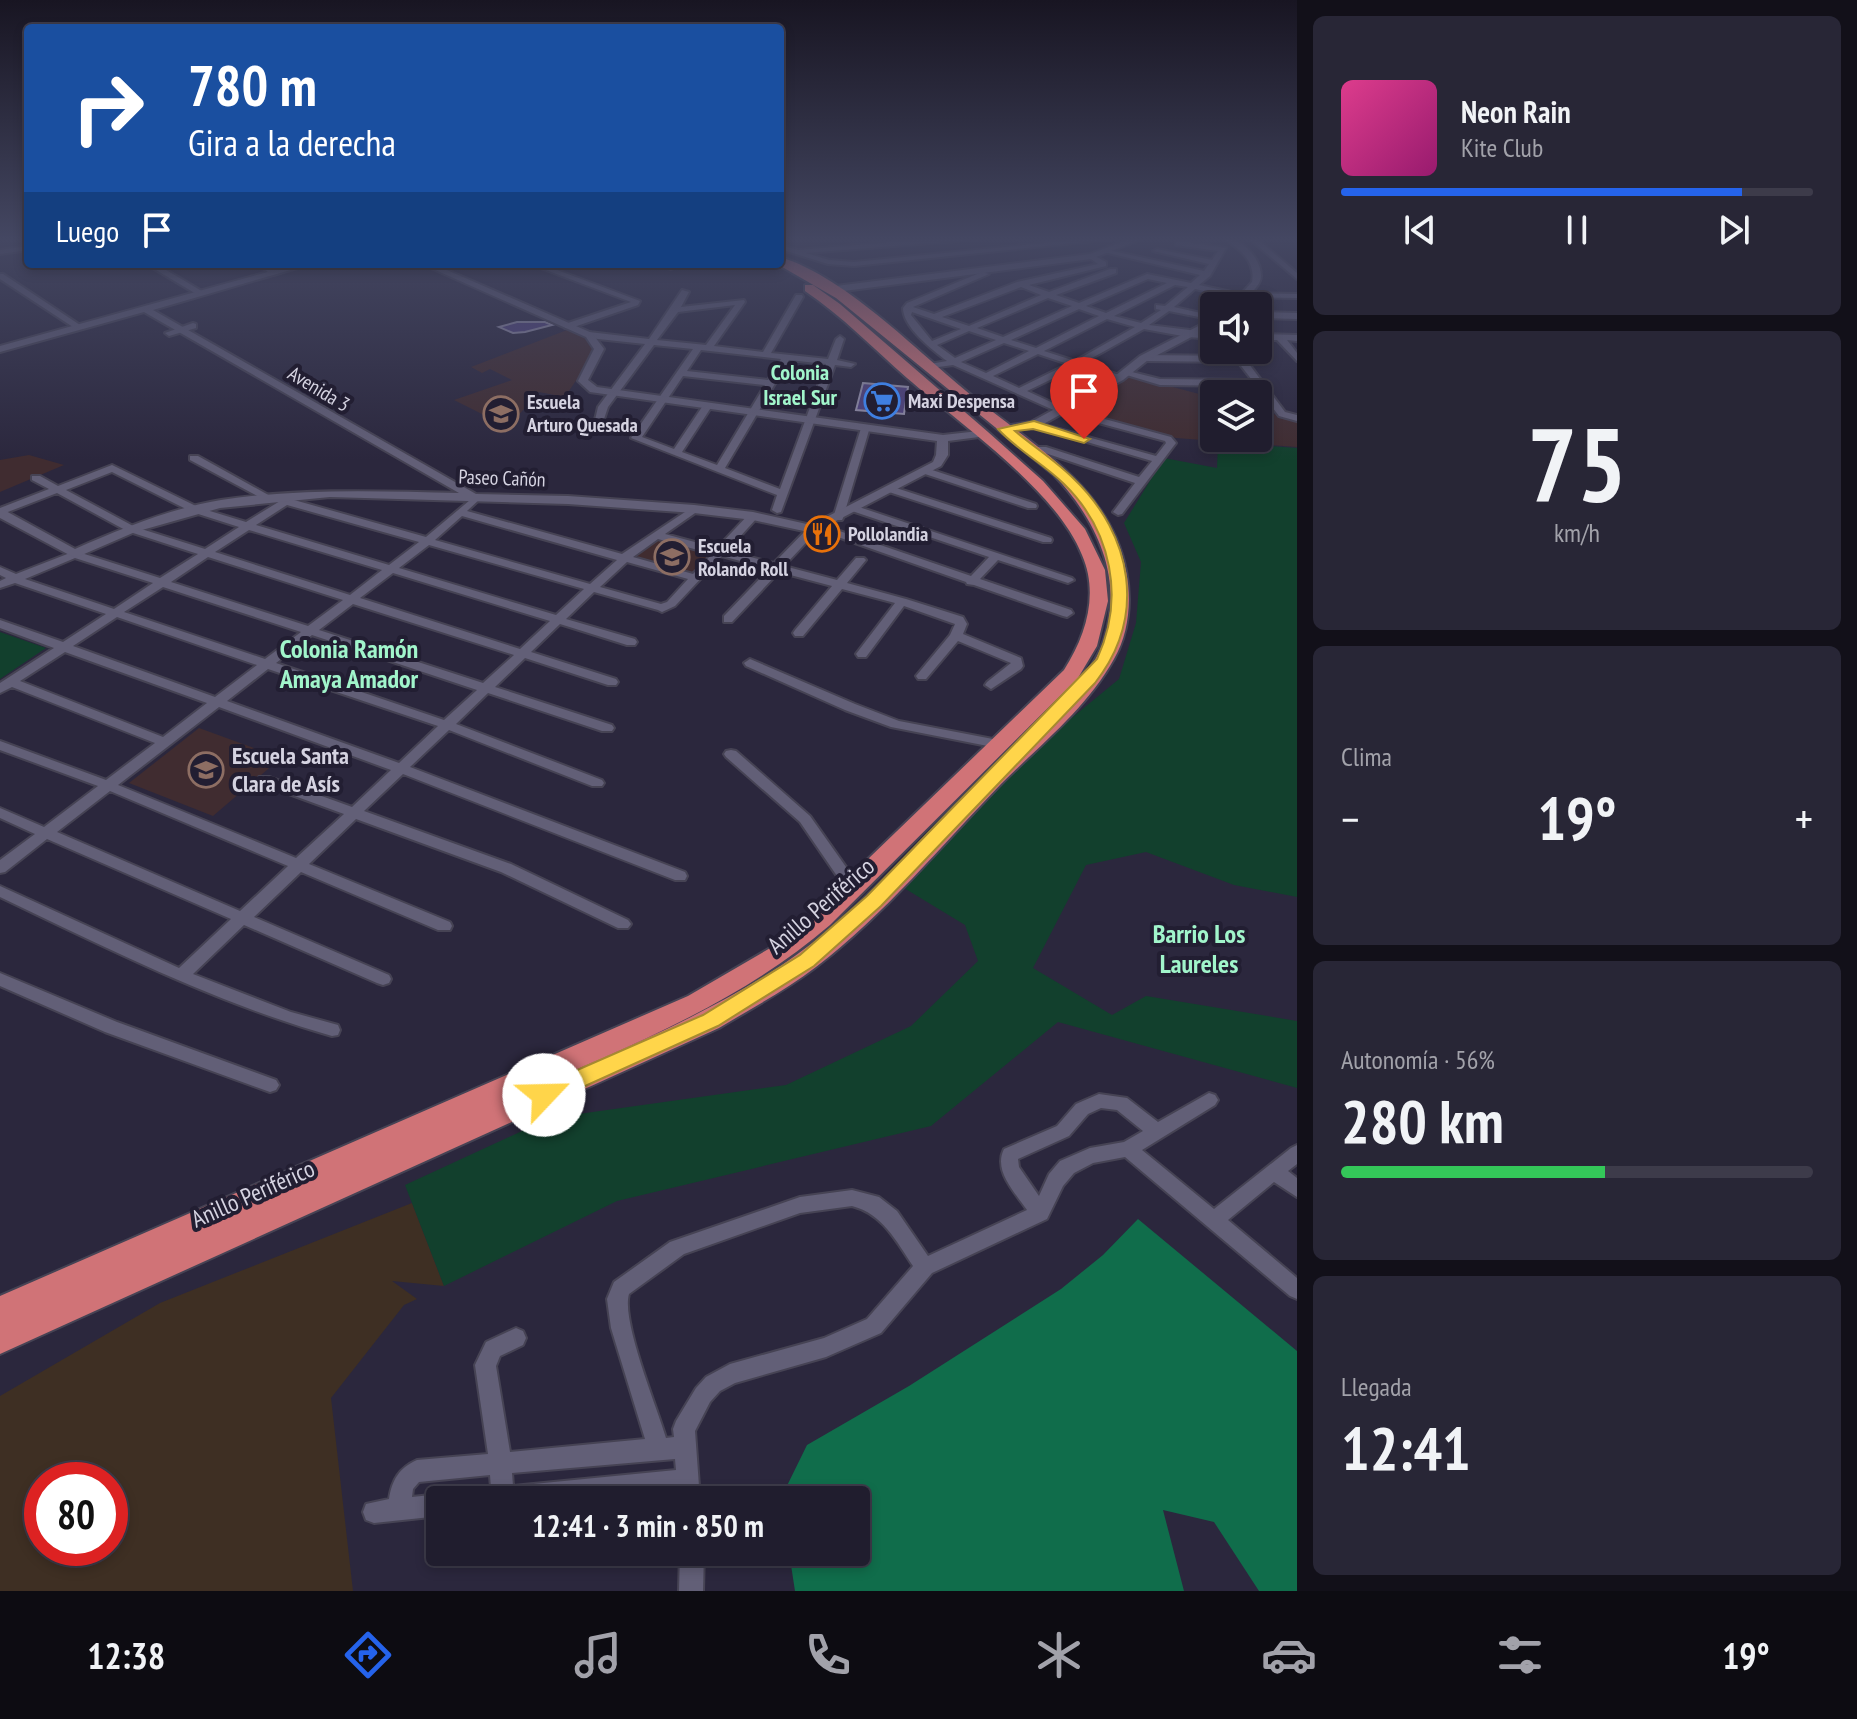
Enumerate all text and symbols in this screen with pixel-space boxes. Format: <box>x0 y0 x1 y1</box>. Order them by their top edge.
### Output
text: 780 m <box>188 49 317 121</box>
icon: right <box>56 56 160 160</box>
text: Neon Rain <box>1461 92 1571 131</box>
text: Gira a la derecha <box>188 119 396 166</box>
text: Kite Club <box>1461 131 1543 164</box>
icon: arrive <box>135 208 179 252</box>
icon: previous <box>1398 208 1442 252</box>
icon: pause <box>1555 208 1599 252</box>
icon: next <box>1712 208 1756 252</box>
text: Luego <box>56 211 119 250</box>
map controls <box>1200 292 1272 452</box>
button: sound <box>1200 292 1272 364</box>
pin <box>1050 357 1118 439</box>
district label: Colonia Israel Sur <box>763 358 837 411</box>
street label: Avenida 3 <box>283 360 355 418</box>
icon: arrive <box>1062 369 1106 413</box>
button: layers <box>1200 380 1272 452</box>
supermarket icon: Maxi Despensa <box>863 382 901 420</box>
place label: Maxi Despensa <box>908 388 1015 414</box>
place label: Escuela Arturo Quesada <box>526 389 638 438</box>
school or university icon: Escuela Arturo Quesada <box>482 395 520 433</box>
text: 75 <box>1527 396 1627 531</box>
street label: Paseo Cañón <box>458 463 546 493</box>
restaurant icon: Pollolandia <box>803 515 841 553</box>
text: km/h <box>1554 516 1600 549</box>
place label: Pollolandia <box>848 521 928 547</box>
place label: Escuela Rolando Roll <box>698 533 788 582</box>
school or university icon: Escuela Rolando Roll <box>653 538 691 576</box>
district label: Colonia Ramón Amaya Amador <box>279 632 419 695</box>
place label: Escuela Santa Clara de Asís <box>232 740 349 799</box>
text: Clima <box>1341 740 1392 773</box>
school or university icon: Escuela Santa Clara de Asís <box>187 751 225 789</box>
text: 19° <box>1537 779 1617 857</box>
text: − <box>1341 790 1359 847</box>
text: + <box>1795 790 1813 847</box>
street label: Anillo Periférico <box>761 851 881 961</box>
district label: Barrio Los Laureles <box>1153 917 1245 980</box>
text: Autonomía · 56% <box>1341 1043 1495 1076</box>
position arrow <box>502 1053 586 1137</box>
text: 280 km <box>1341 1082 1504 1160</box>
street label: Anillo Periférico <box>186 1153 319 1234</box>
text: Llegada <box>1341 1370 1412 1403</box>
text: 12:41 <box>1341 1409 1471 1487</box>
speed limit sign: 80 <box>24 1462 128 1566</box>
text: 12:41 · 3 min · 850 m <box>532 1506 764 1545</box>
icon: directions <box>340 1627 396 1683</box>
icon: music <box>570 1627 626 1683</box>
icon: phone <box>800 1627 856 1683</box>
icon: climate <box>1031 1627 1087 1683</box>
icon: car <box>1261 1627 1317 1683</box>
icon: filters <box>1492 1627 1548 1683</box>
text: 12:38 <box>87 1632 165 1679</box>
text: 19° <box>1722 1632 1770 1679</box>

